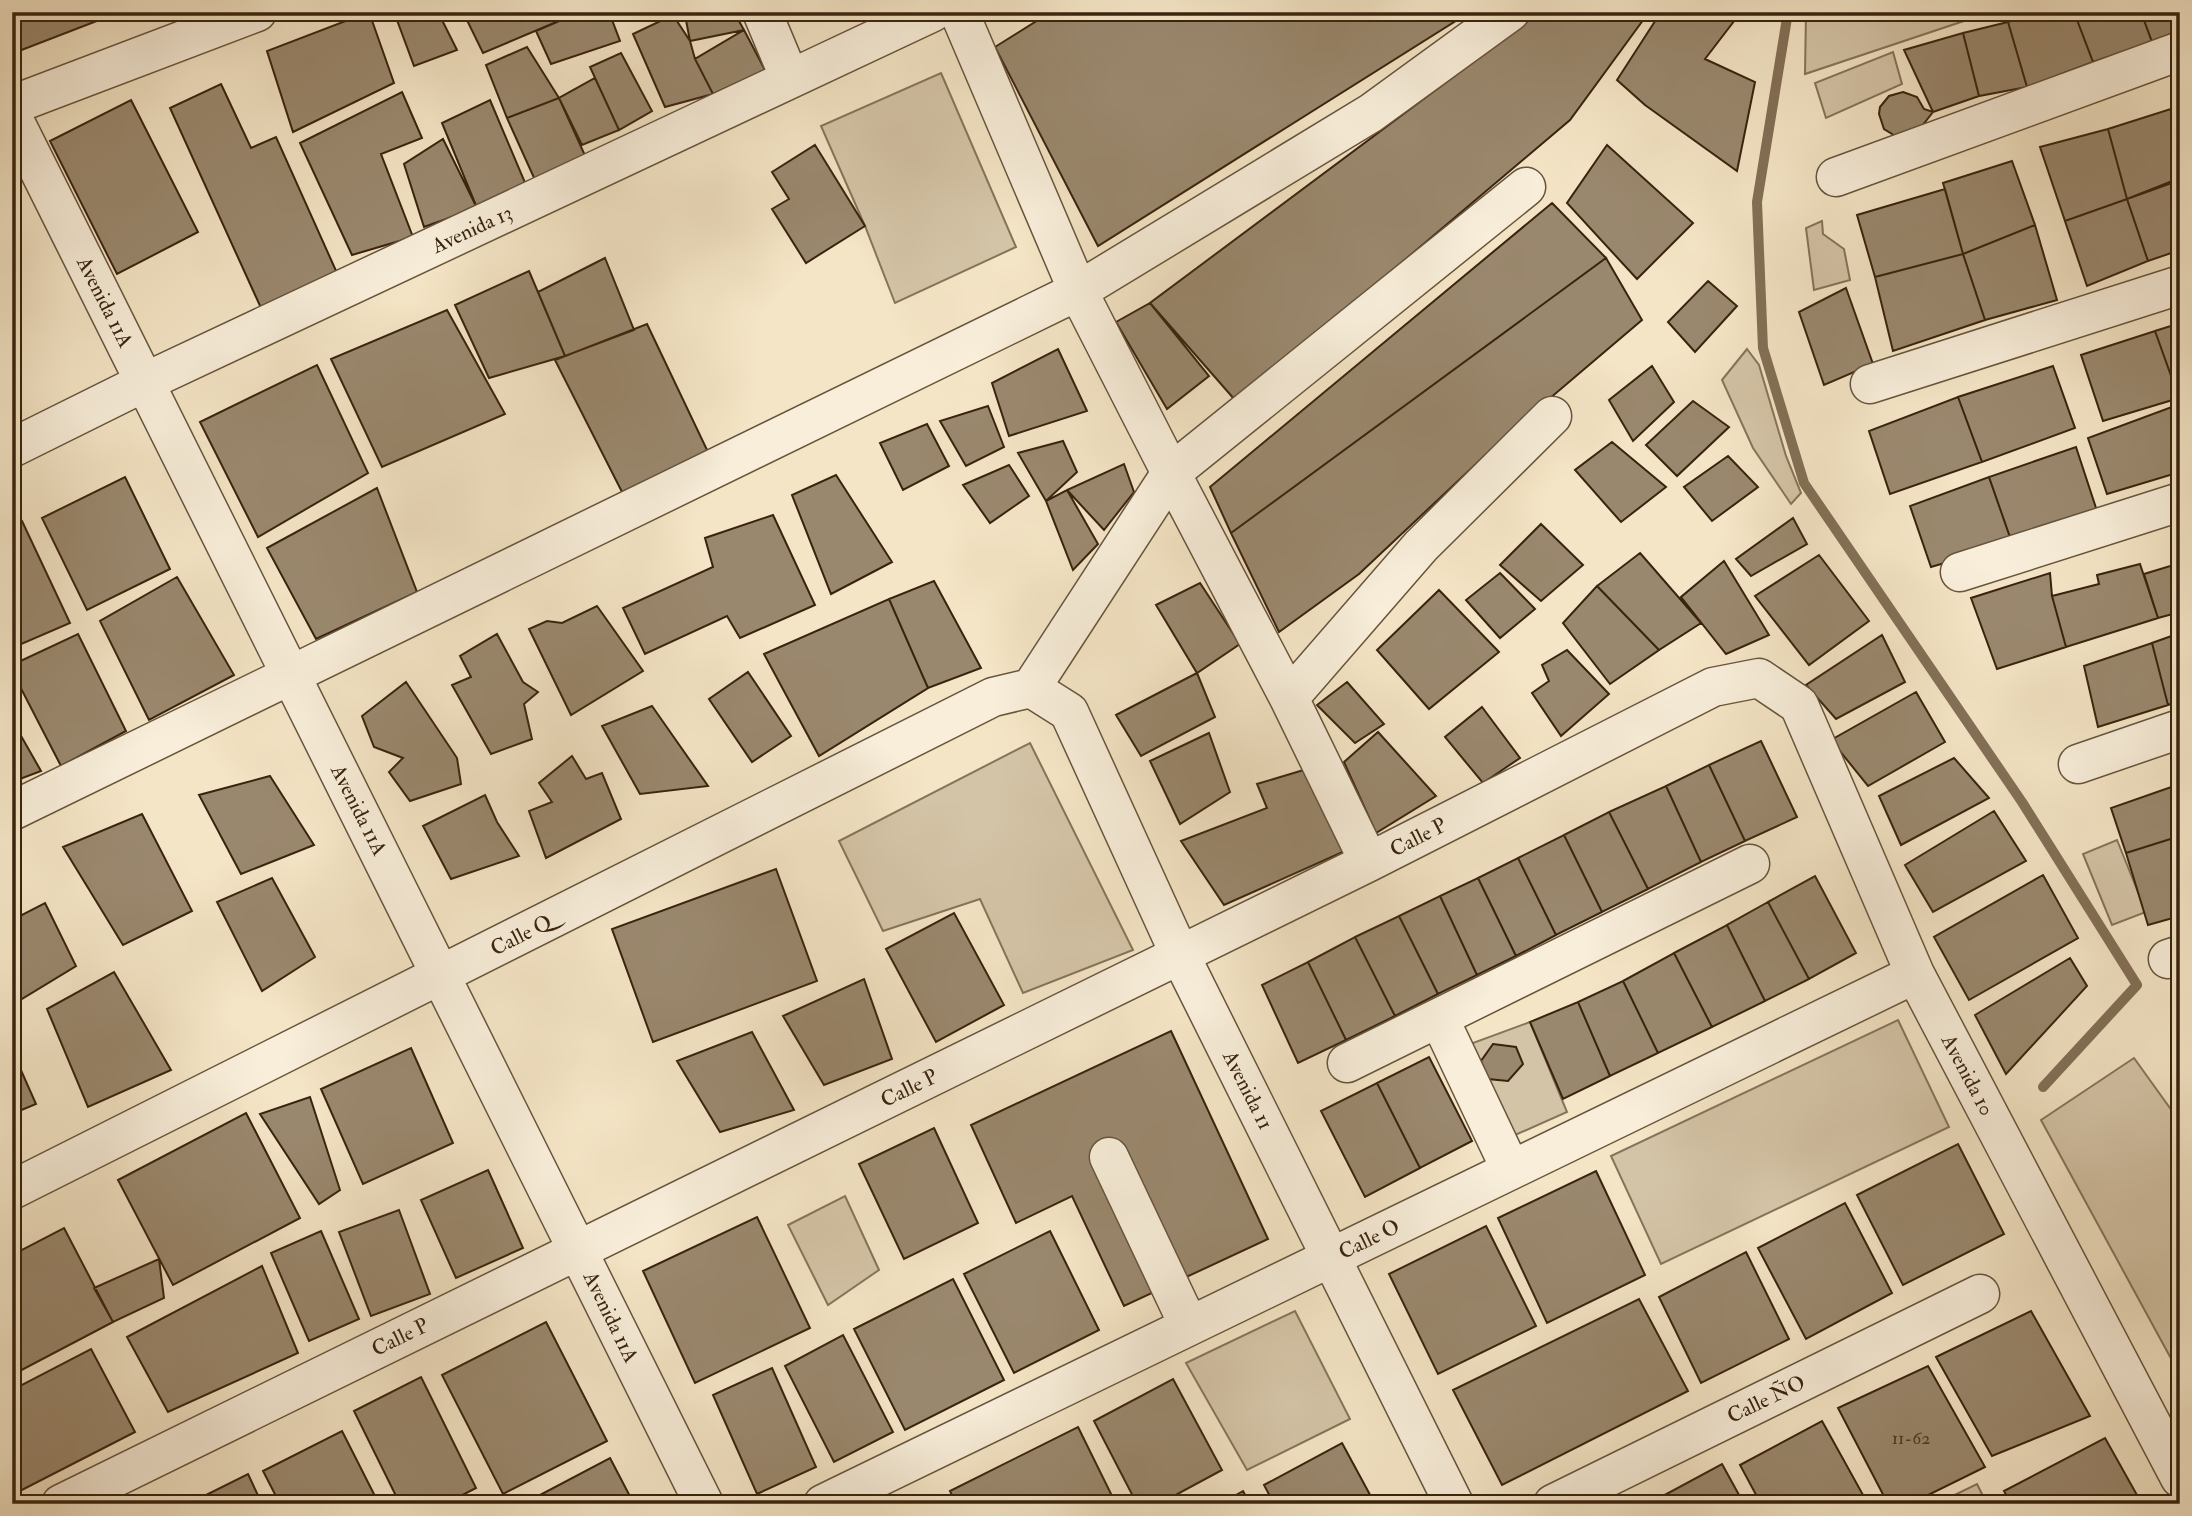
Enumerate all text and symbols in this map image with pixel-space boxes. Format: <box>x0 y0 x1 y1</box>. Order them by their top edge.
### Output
street label: Avenida 13 <box>427 199 517 260</box>
street label: Avenida 11A <box>70 251 139 352</box>
street label: Avenida 11A <box>324 759 393 860</box>
street label: Calle P <box>1385 812 1451 863</box>
street label: Calle Q <box>486 903 568 962</box>
street label: Avenida 10 <box>1934 1029 2000 1121</box>
street label: Avenida 11 <box>1216 1045 1279 1134</box>
street label: Calle P <box>876 1063 942 1114</box>
street label: Calle O <box>1334 1213 1404 1266</box>
street label: Avenida 11A <box>576 1266 644 1367</box>
street label: Calle P <box>367 1312 433 1363</box>
street label: Calle ÑO <box>1723 1369 1810 1430</box>
house number: 11-62 <box>1892 1427 1930 1450</box>

